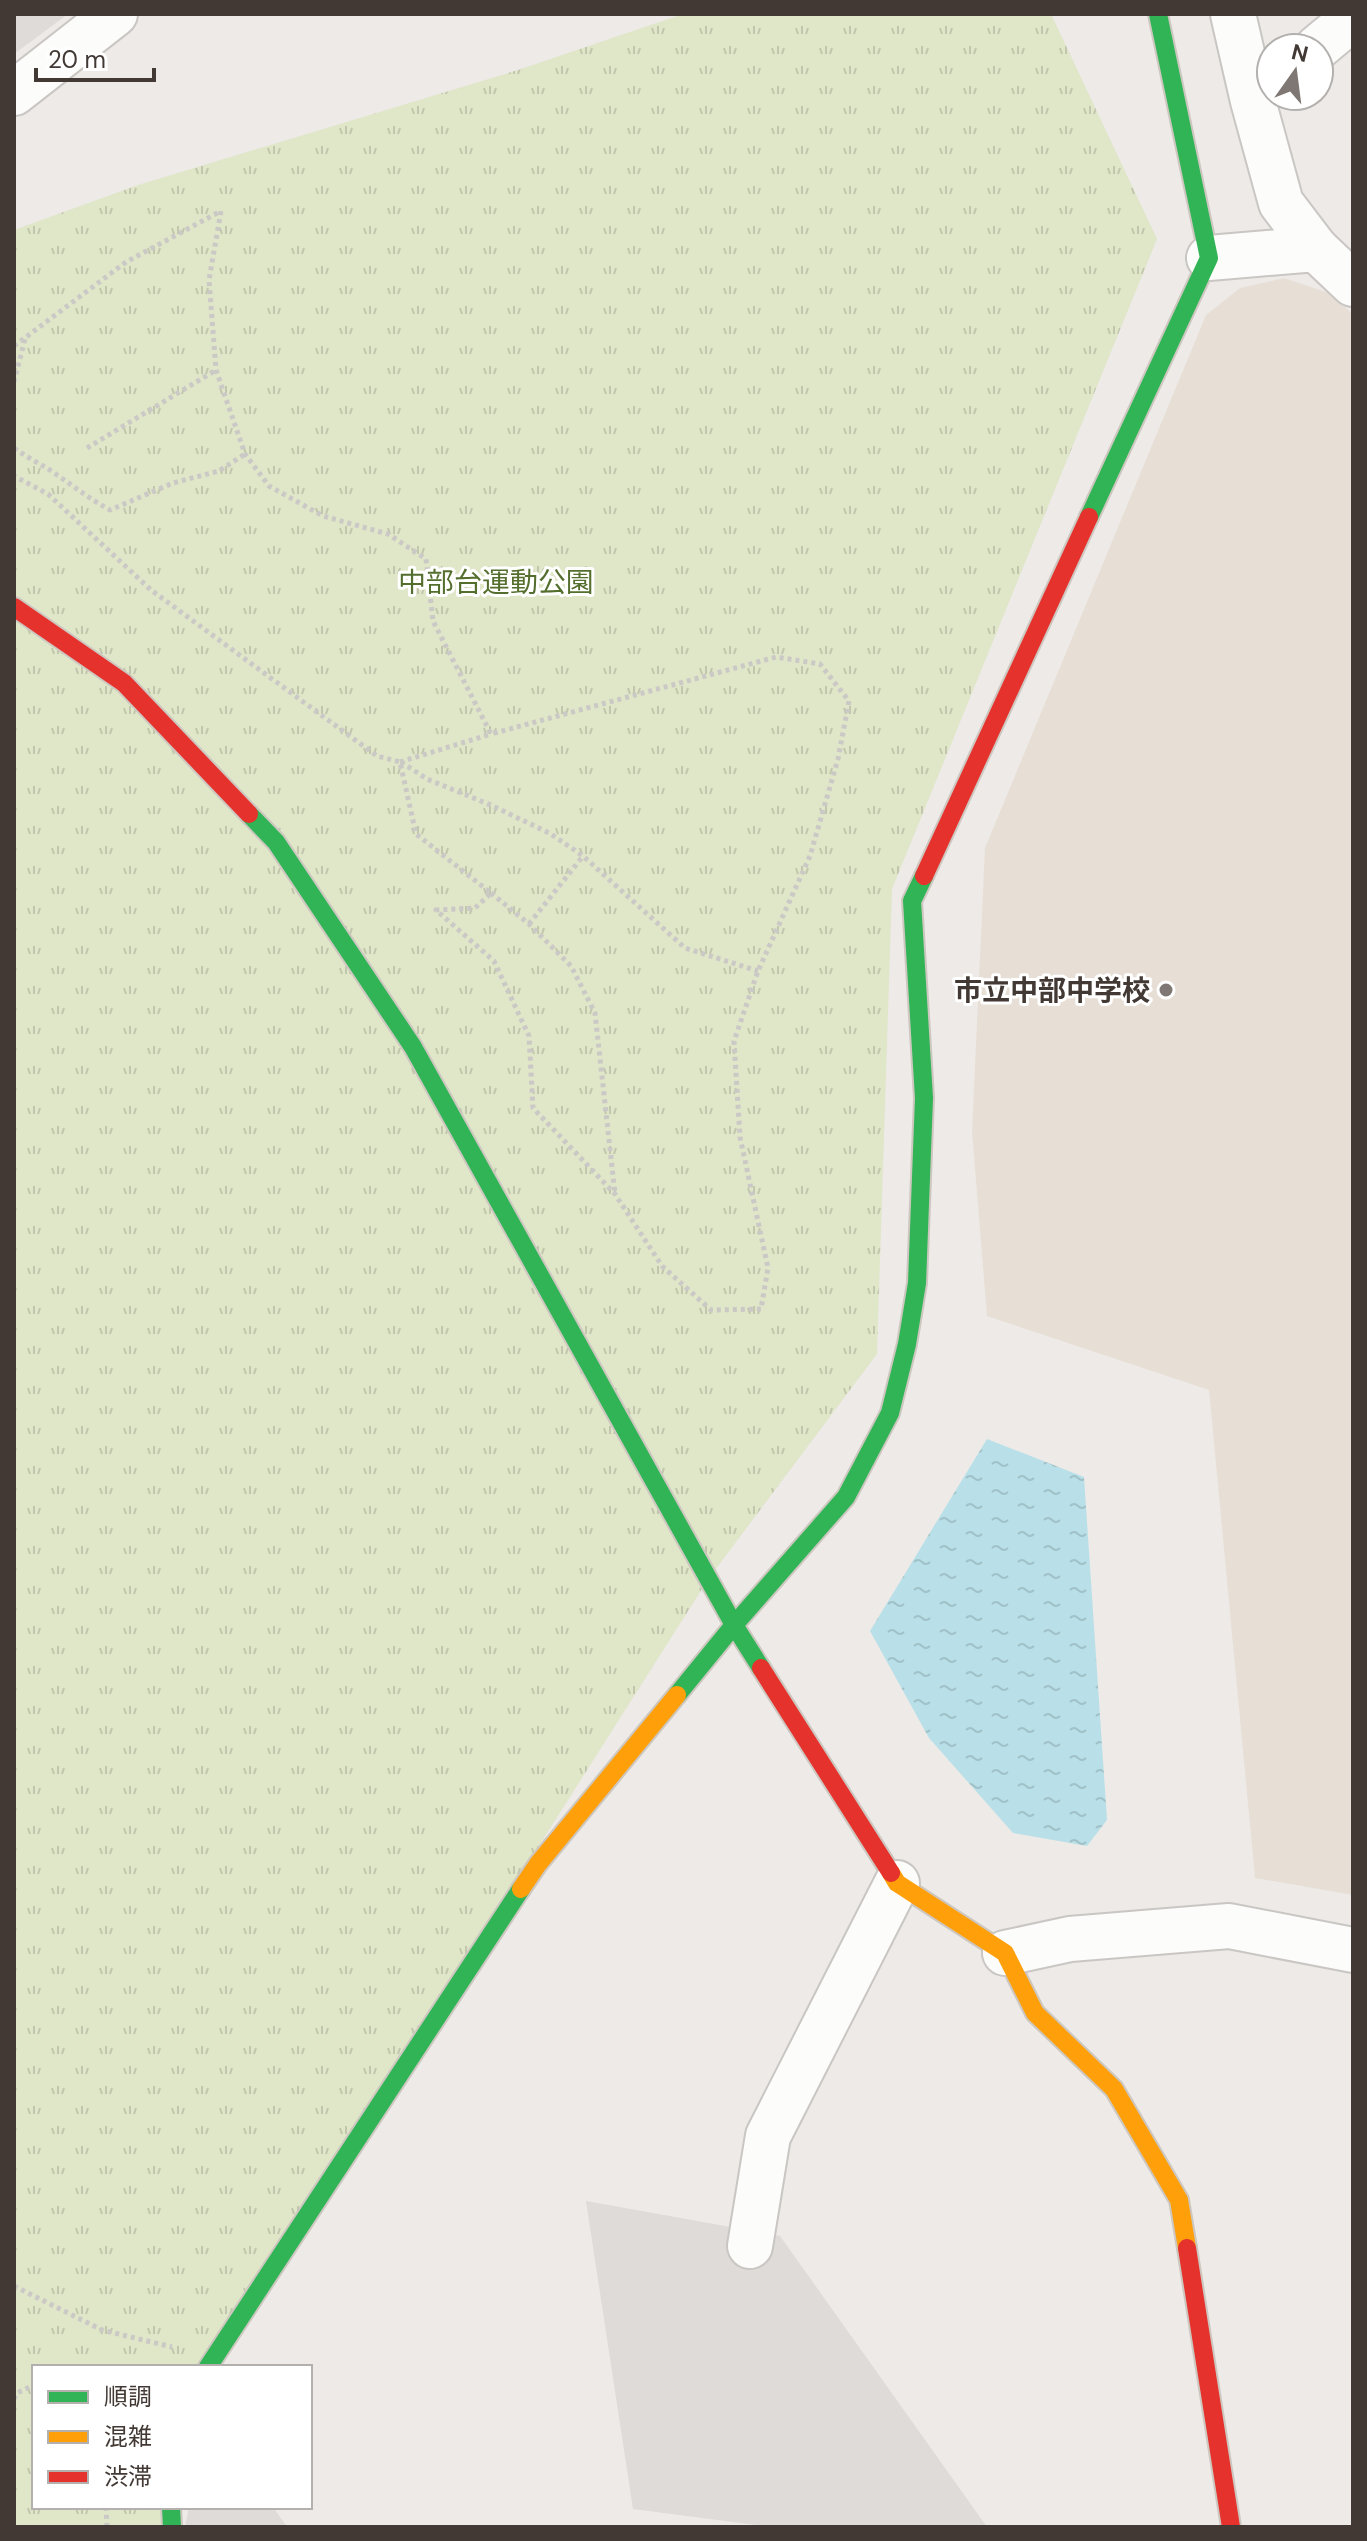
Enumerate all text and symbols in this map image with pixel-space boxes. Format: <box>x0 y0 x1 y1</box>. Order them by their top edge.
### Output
scale bar <box>36 32 154 82</box>
north arrow <box>1255 32 1335 112</box>
text: N <box>1288 37 1311 69</box>
text: 20 m <box>48 44 106 75</box>
park label: 中部台運動公園 <box>398 564 594 601</box>
place label: 市立中部中学校 <box>954 972 1150 1009</box>
marker: 市立中部中学校 <box>1157 981 1175 999</box>
legend <box>32 2365 312 2509</box>
text: 順調 <box>104 2381 152 2412</box>
text: 混雑 <box>104 2421 152 2452</box>
text: 渋滞 <box>104 2461 152 2492</box>

